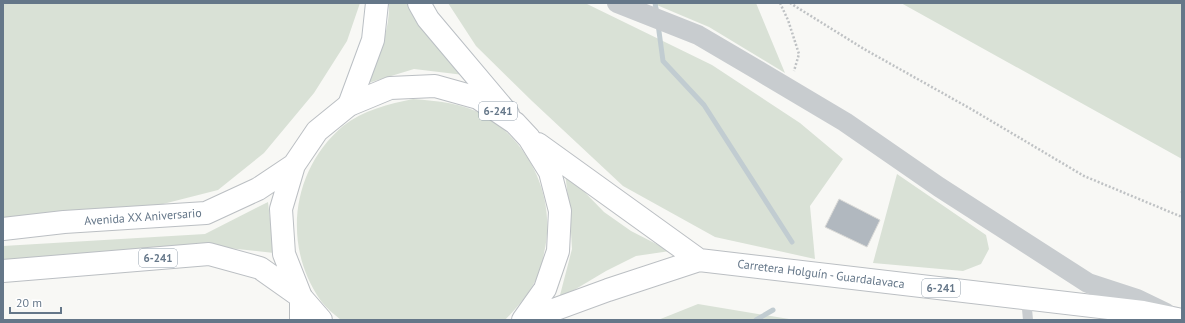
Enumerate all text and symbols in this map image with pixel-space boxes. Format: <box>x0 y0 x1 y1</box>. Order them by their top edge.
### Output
road number: 6-241 <box>479 102 517 120</box>
street label: Avenida XX Aniversario <box>84 205 202 228</box>
road number: 6-241 <box>139 249 177 267</box>
street label: Carretera Holguín - Guardalavaca <box>737 256 906 291</box>
road number: 6-241 <box>922 279 960 297</box>
scale bar <box>10 289 61 315</box>
text: 20 m <box>16 295 42 310</box>

